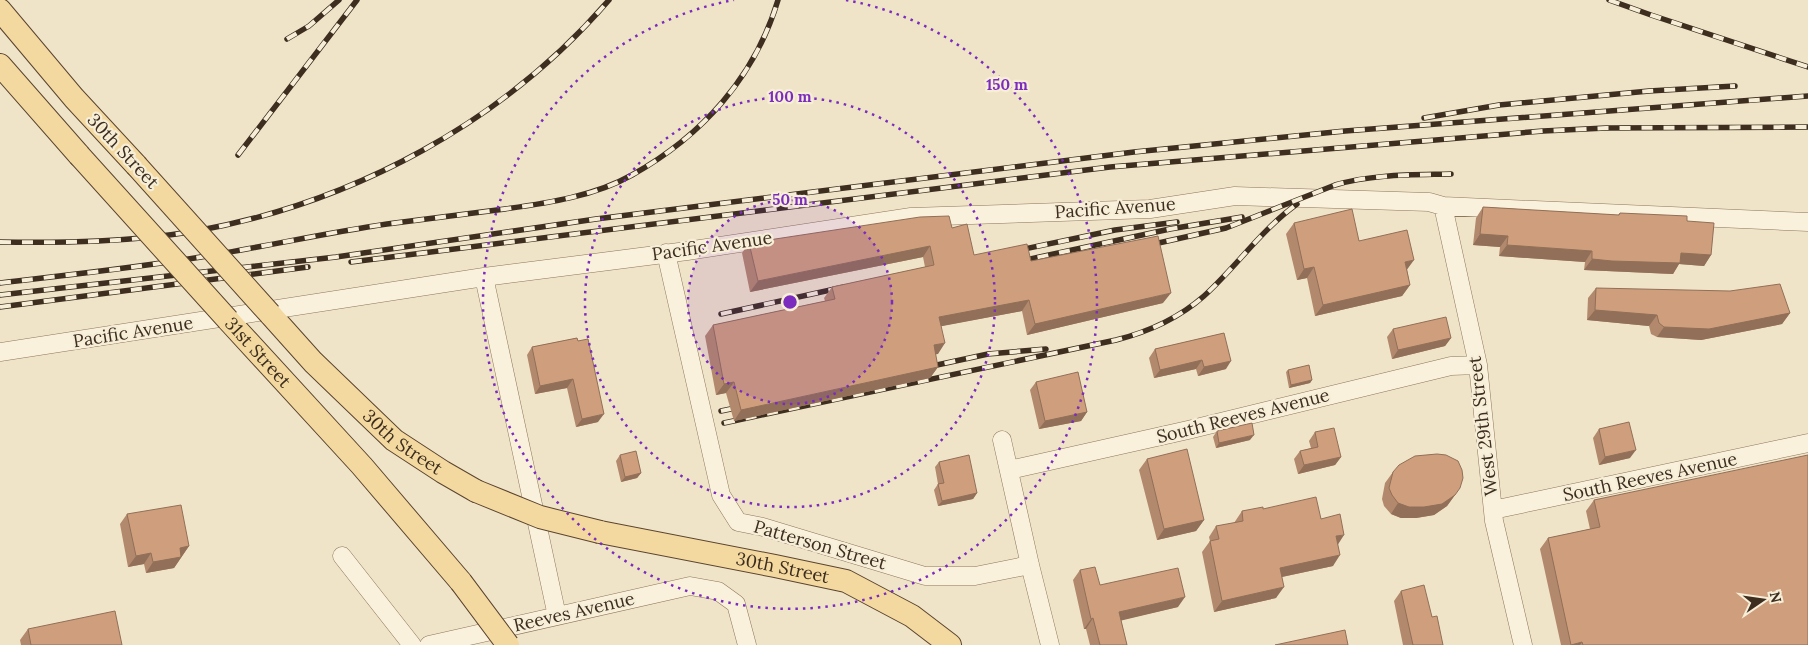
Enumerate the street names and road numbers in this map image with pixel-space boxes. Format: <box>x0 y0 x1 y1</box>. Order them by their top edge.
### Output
street label: 30th Street <box>83 108 164 193</box>
street label: Pacific Avenue <box>1054 192 1177 223</box>
street label: Pacific Avenue <box>650 226 774 265</box>
street label: Pacific Avenue <box>71 311 195 352</box>
street label: 31st Street <box>220 312 296 392</box>
street label: West 29th Street <box>1463 355 1502 497</box>
street label: South Reeves Avenue <box>1154 383 1332 448</box>
street label: 30th Street <box>358 404 447 480</box>
street label: South Reeves Avenue <box>1561 447 1739 506</box>
street label: Patterson Street <box>751 515 889 574</box>
street label: 30th Street <box>734 547 831 588</box>
street label: Reeves Avenue <box>511 586 637 637</box>

